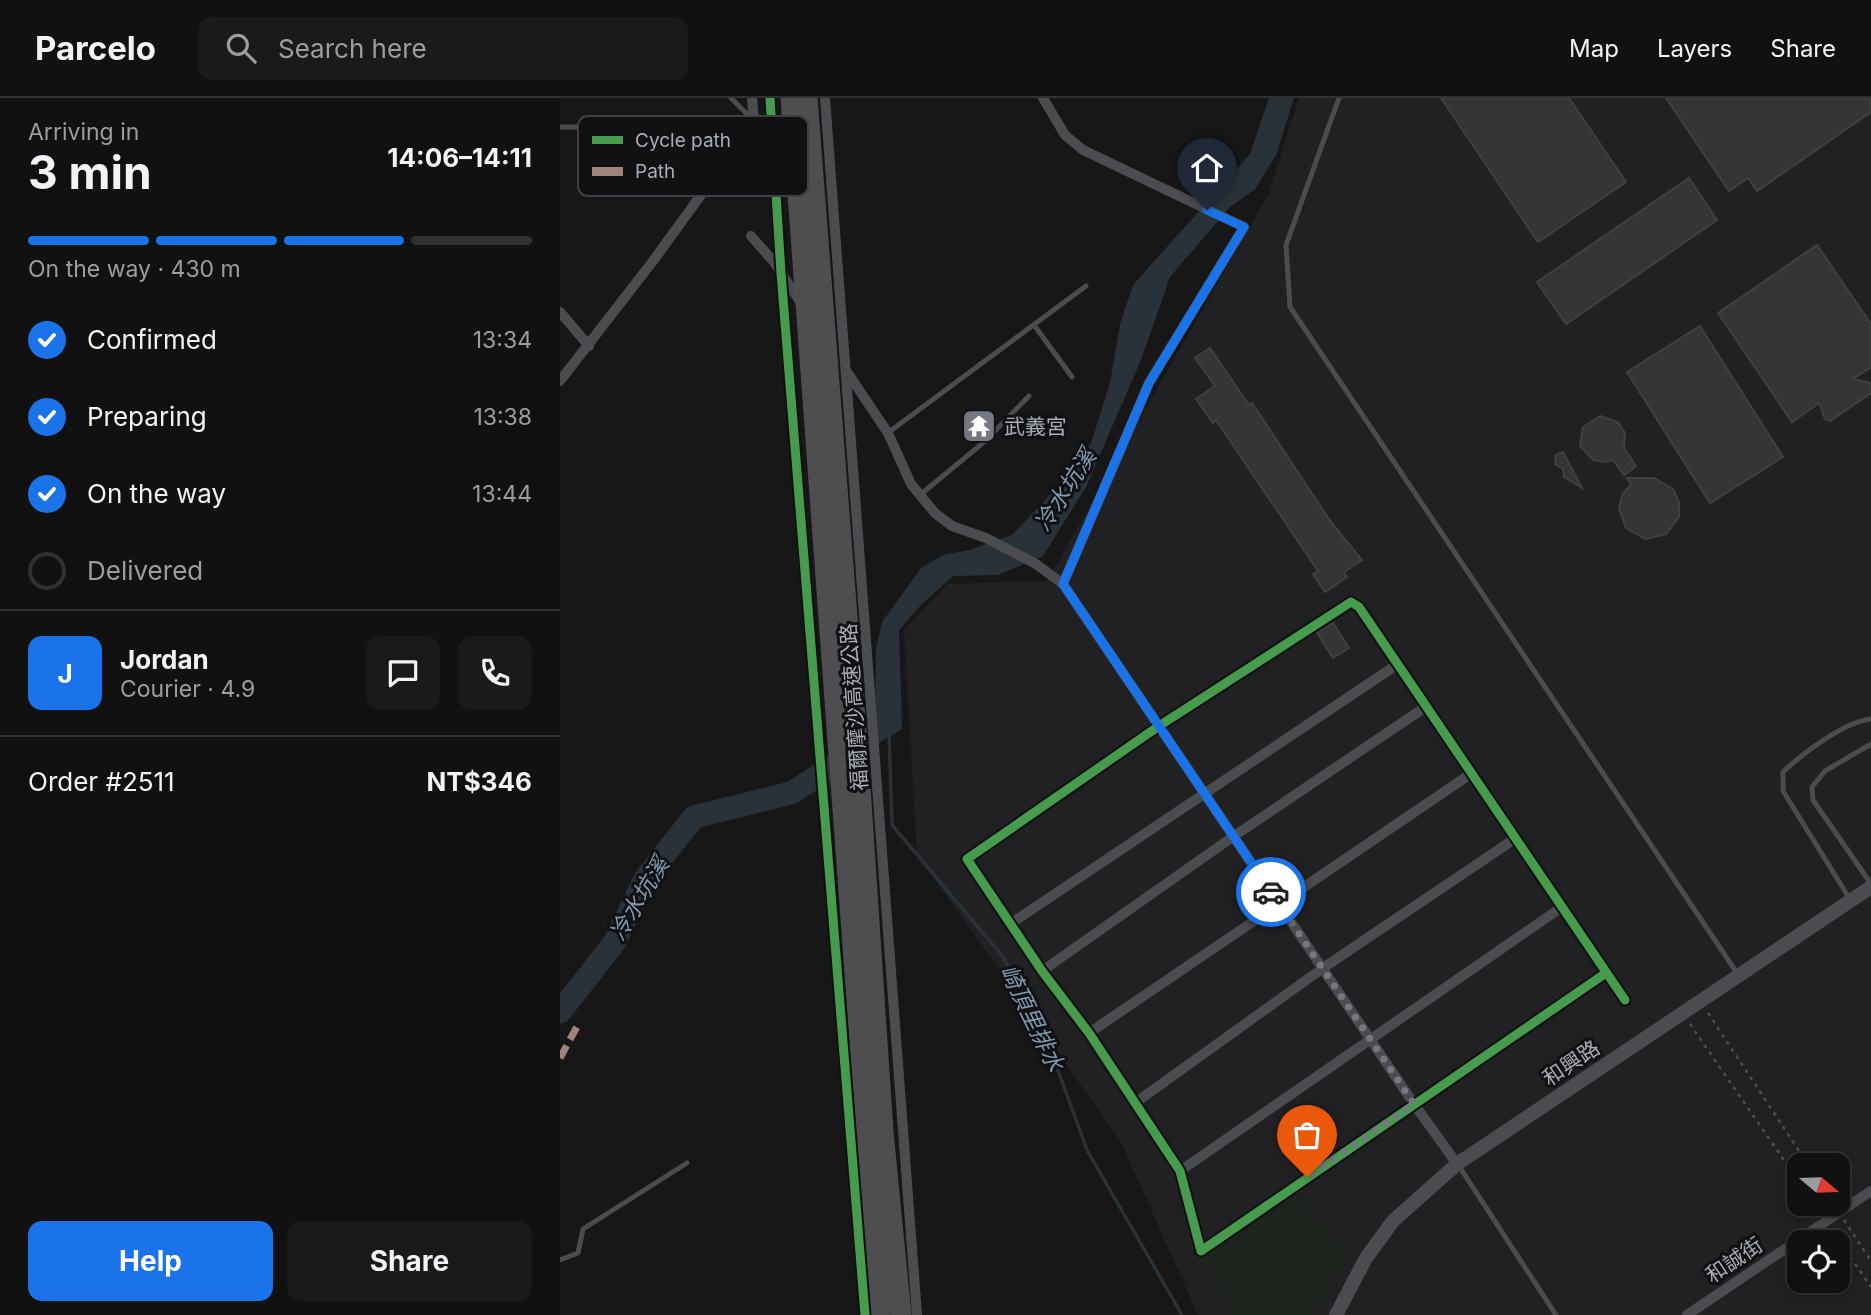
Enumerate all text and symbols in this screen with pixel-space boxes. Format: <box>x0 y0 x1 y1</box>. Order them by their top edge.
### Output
search box <box>198 17 688 80</box>
text: Parcelo <box>35 28 156 68</box>
icon: search <box>222 29 260 67</box>
text: Search here <box>278 33 427 64</box>
text: Map <box>1569 34 1619 63</box>
text: Layers <box>1657 34 1732 63</box>
text: Share <box>1770 34 1836 63</box>
legend <box>578 116 808 196</box>
text: Arriving in <box>28 118 139 146</box>
text: Cycle path <box>635 129 731 152</box>
pin <box>1177 138 1237 210</box>
text: 14:06–14:11 <box>387 142 532 173</box>
text: 3 min <box>28 144 152 200</box>
icon: home <box>1188 149 1226 187</box>
text: Path <box>635 160 675 183</box>
text: On the way · 430 m <box>28 255 241 283</box>
icon: check <box>28 321 66 359</box>
text: Confirmed <box>87 324 217 355</box>
text: 13:34 <box>473 326 532 354</box>
icon: check <box>28 398 66 436</box>
text: Preparing <box>87 401 207 432</box>
text: 13:38 <box>473 403 532 431</box>
temple icon: 武義宮 <box>960 407 998 445</box>
place label: 武義宮 <box>1004 414 1067 439</box>
water label: 冷水坑溪 <box>1028 441 1103 536</box>
icon: check <box>28 475 66 513</box>
text: On the way <box>87 478 226 509</box>
text: 13:44 <box>472 480 532 508</box>
text: Delivered <box>87 555 203 586</box>
street label: 福爾摩沙高速公路 <box>836 622 872 792</box>
button: chat <box>366 636 440 710</box>
button: phone <box>458 636 532 710</box>
text: Jordan <box>120 644 209 675</box>
text: J <box>57 658 73 689</box>
text: Courier · 4.9 <box>120 675 255 703</box>
text: Order #2511 <box>28 766 175 797</box>
text: NT$346 <box>427 766 532 797</box>
water label: 冷水坑溪 <box>603 850 676 946</box>
courier <box>1236 857 1306 927</box>
icon: car <box>1252 873 1290 911</box>
water label: 崎頂里排水 <box>994 960 1070 1077</box>
street label: 和興路 <box>1538 1035 1604 1091</box>
pin <box>1277 1105 1337 1177</box>
icon: bag <box>1288 1116 1326 1154</box>
north arrow <box>1787 1153 1850 1216</box>
map controls <box>1787 1153 1850 1293</box>
button: Help <box>28 1221 273 1301</box>
button: Share <box>287 1221 532 1301</box>
button: locate <box>1787 1230 1850 1293</box>
street label: 和誠街 <box>1701 1232 1767 1288</box>

